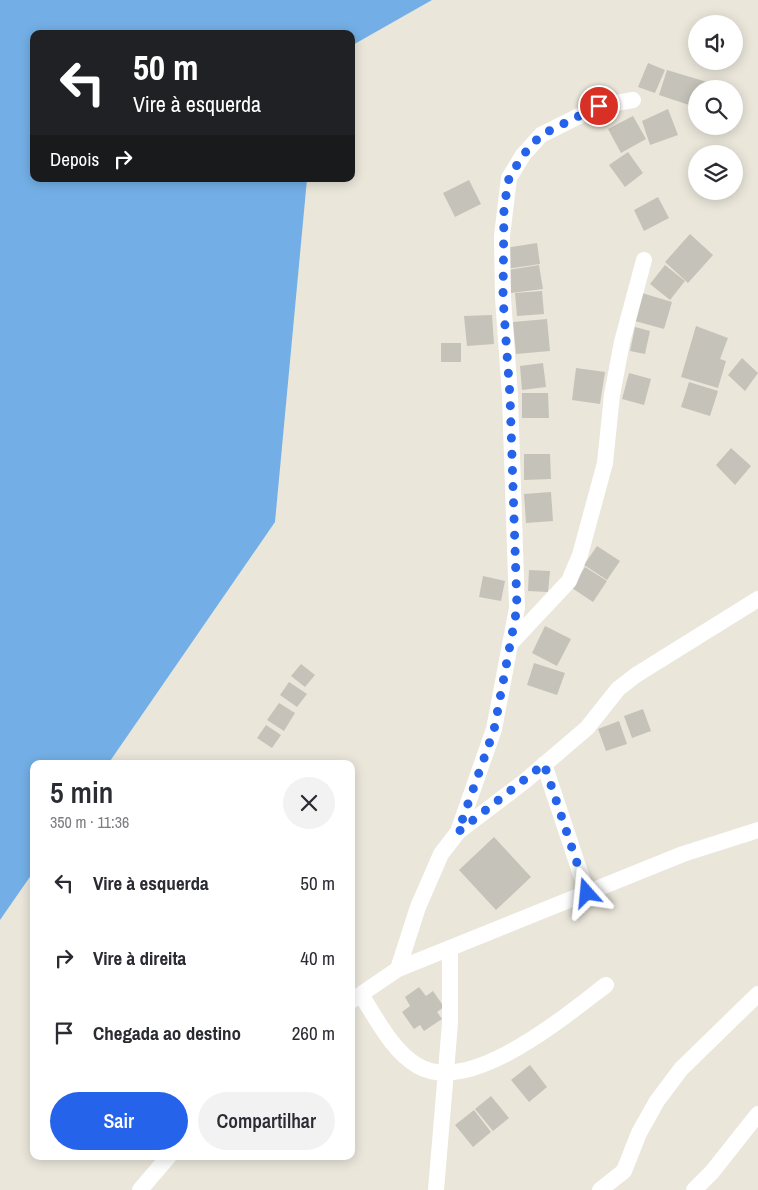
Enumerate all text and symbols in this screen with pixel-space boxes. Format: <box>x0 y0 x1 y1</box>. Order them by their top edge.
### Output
map controls <box>688 15 743 200</box>
button: sound <box>688 15 743 70</box>
text: 50 m <box>133 44 198 91</box>
icon: left <box>50 50 115 115</box>
button: search <box>688 80 743 135</box>
pin <box>578 85 620 127</box>
text: Vire à esquerda <box>133 89 261 119</box>
icon: arrive <box>585 92 613 120</box>
icon: right <box>109 145 137 173</box>
button: layers <box>688 145 743 200</box>
text: Depois <box>50 146 99 172</box>
text: 5 min <box>50 772 113 812</box>
button: close <box>283 777 335 829</box>
text: 350 m · 11:36 <box>50 811 129 833</box>
position arrow <box>560 866 612 918</box>
icon: left <box>50 869 78 897</box>
text: Vire à esquerda <box>93 870 209 896</box>
text: 50 m <box>300 870 335 896</box>
icon: right <box>50 944 78 972</box>
text: Vire à direita <box>93 945 186 971</box>
text: 40 m <box>300 945 335 971</box>
icon: arrive <box>50 1019 78 1047</box>
text: Chegada ao destino <box>93 1020 241 1046</box>
text: 260 m <box>292 1020 335 1046</box>
button: Sair <box>50 1092 188 1150</box>
button: Compartilhar <box>198 1092 335 1150</box>

